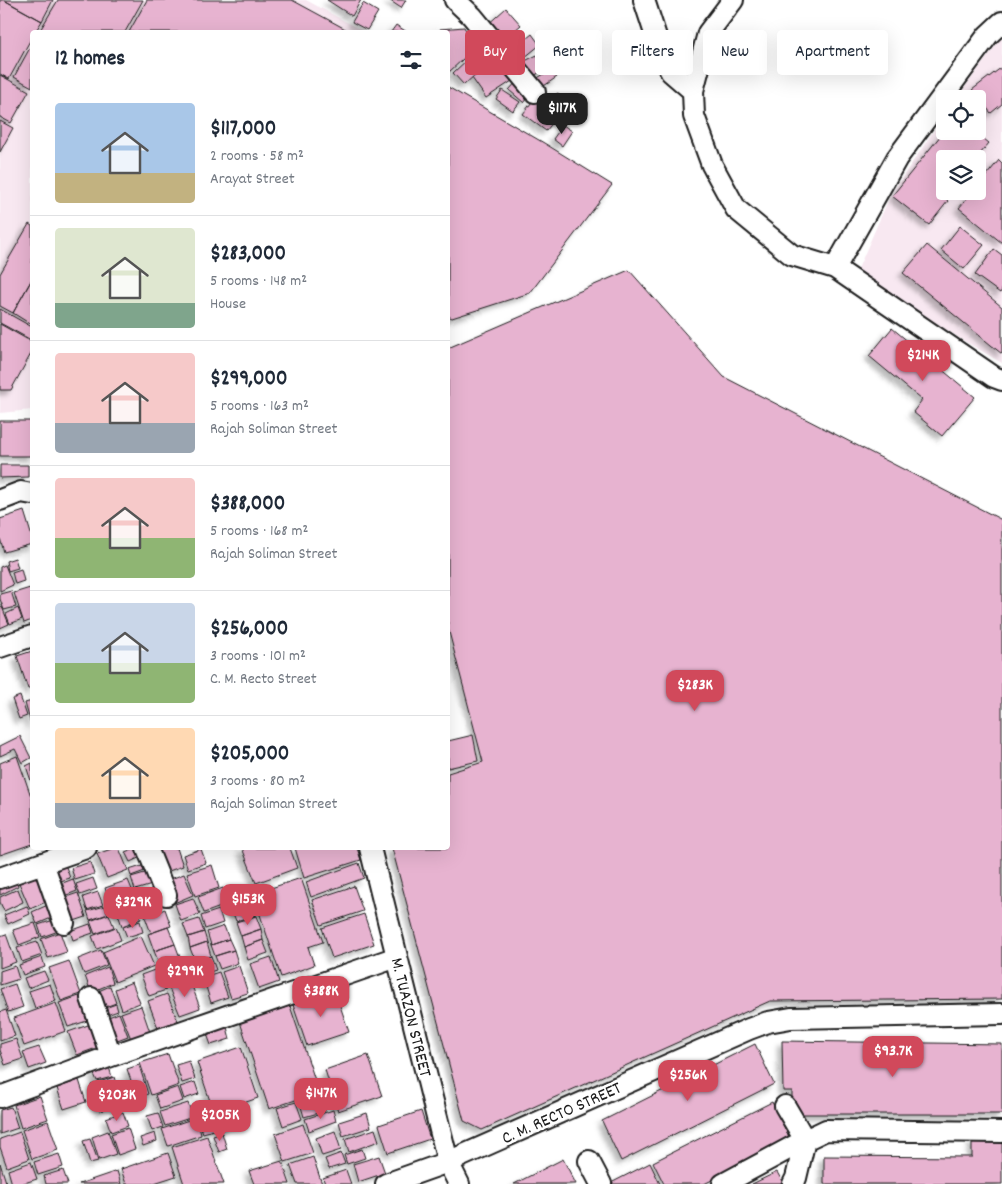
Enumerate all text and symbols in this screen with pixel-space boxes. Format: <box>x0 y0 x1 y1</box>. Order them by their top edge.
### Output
chip: Buy <box>465 30 525 75</box>
chip: Rent <box>535 30 602 75</box>
chip: Filters <box>612 30 693 75</box>
chip: New <box>703 30 767 75</box>
chip: Apartment <box>777 30 888 75</box>
text: 12 homes <box>55 45 125 75</box>
icon: filters <box>397 46 425 74</box>
map controls <box>936 90 986 200</box>
button: locate <box>936 90 986 140</box>
pin: $117K <box>527 92 597 135</box>
text: $117K <box>548 97 576 120</box>
text: $117,000 <box>210 115 276 145</box>
icon: home <box>95 123 155 183</box>
text: 2 rooms · 58 m² <box>210 145 304 168</box>
button: layers <box>936 150 986 200</box>
text: Arayat Street <box>210 168 295 191</box>
text: $283,000 <box>210 240 286 270</box>
icon: home <box>95 248 155 308</box>
text: 5 rooms · 148 m² <box>210 270 307 293</box>
text: House <box>210 293 246 316</box>
pin: $214K <box>888 340 958 382</box>
text: $214K <box>907 344 939 367</box>
text: $299,000 <box>210 365 287 395</box>
icon: home <box>95 373 155 433</box>
text: 5 rooms · 163 m² <box>210 395 309 418</box>
text: Rajah Soliman Street <box>210 418 337 441</box>
text: $388,000 <box>210 490 285 520</box>
icon: home <box>95 498 155 558</box>
text: 5 rooms · 168 m² <box>210 520 308 543</box>
text: Rajah Soliman Street <box>210 543 337 566</box>
text: $256,000 <box>210 615 288 645</box>
icon: home <box>95 623 155 683</box>
text: 3 rooms · 101 m² <box>210 645 306 668</box>
text: C. M. Recto Street <box>210 668 317 691</box>
pin: $283K <box>660 670 730 712</box>
text: $283K <box>677 674 713 697</box>
text: $205,000 <box>210 740 289 770</box>
icon: home <box>95 748 155 808</box>
text: 3 rooms · 80 m² <box>210 770 305 793</box>
text: Rajah Soliman Street <box>210 793 337 816</box>
pin: $153K <box>213 884 283 926</box>
pin: $329K <box>98 886 168 929</box>
text: $153K <box>231 888 265 911</box>
text: $329K <box>115 891 151 914</box>
street label: M. TUAZON STREET <box>383 955 436 1080</box>
pin: $299K <box>150 956 220 998</box>
text: $299K <box>166 960 204 983</box>
pin: $388K <box>286 976 356 1018</box>
text: $388K <box>303 980 339 1003</box>
pin: $93.7K <box>852 1036 934 1078</box>
text: $93.7K <box>874 1040 912 1063</box>
pin: $256K <box>653 1060 723 1102</box>
text: $256K <box>669 1064 707 1087</box>
street label: C. M. RECTO STREET <box>498 1077 626 1152</box>
pin: $147K <box>286 1078 356 1120</box>
pin: $203K <box>82 1080 152 1122</box>
text: $147K <box>305 1082 337 1105</box>
text: $203K <box>98 1084 136 1107</box>
pin: $205K <box>185 1100 255 1142</box>
text: $205K <box>201 1104 239 1127</box>

